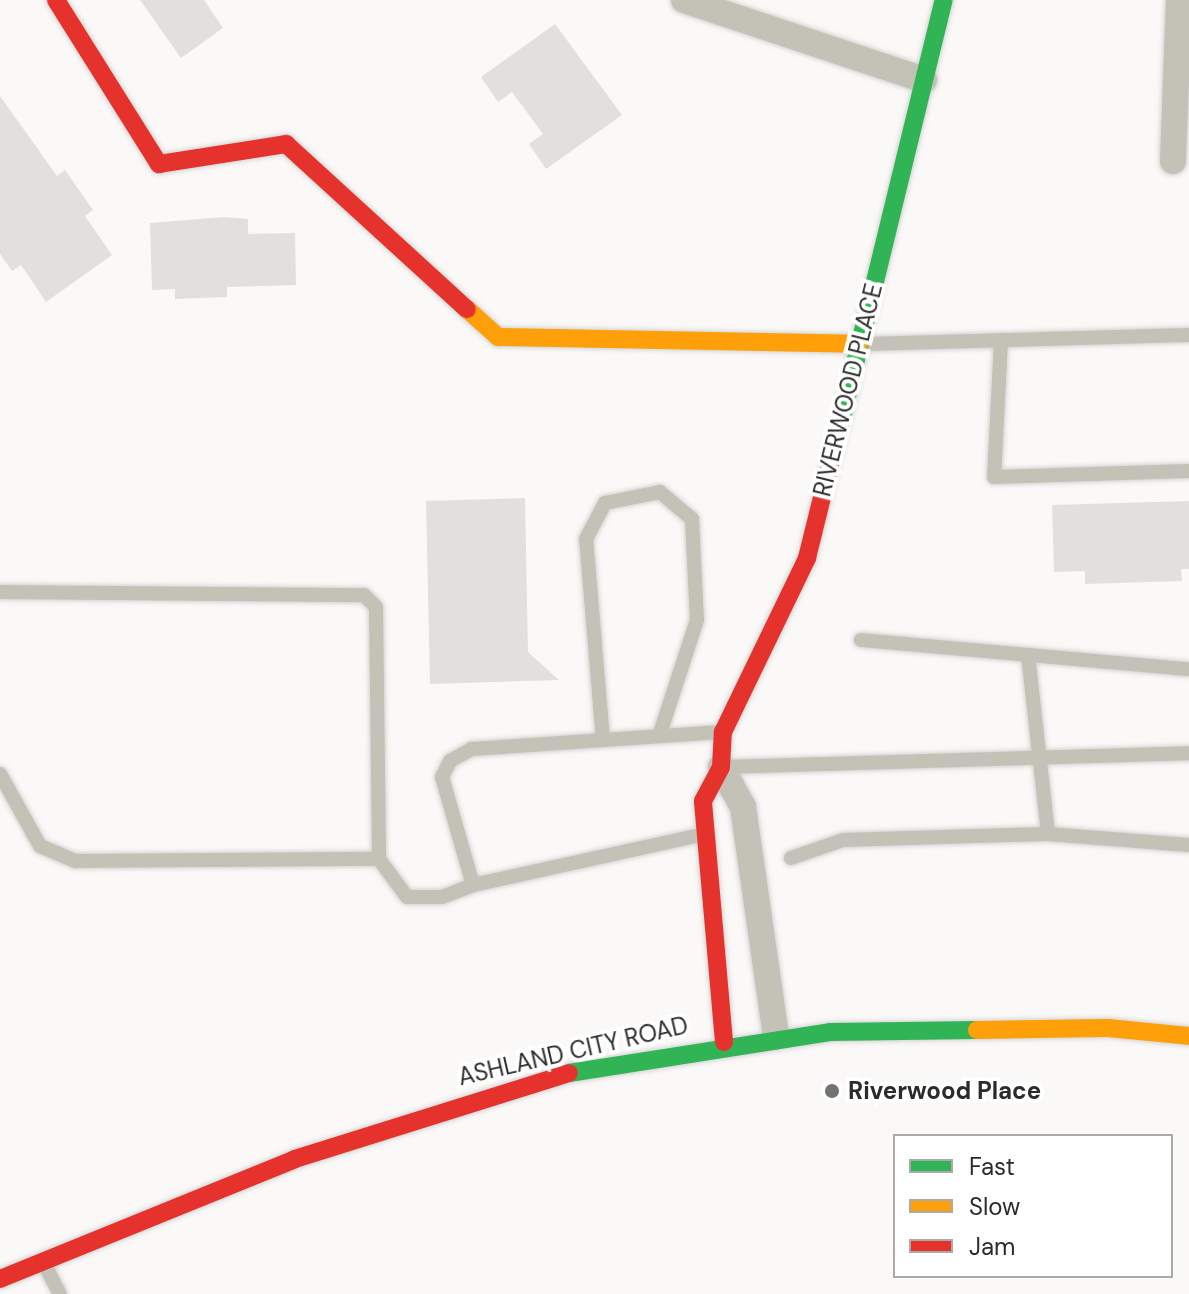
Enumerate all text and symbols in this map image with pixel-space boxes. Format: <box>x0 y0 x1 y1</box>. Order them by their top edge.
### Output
street label: RIVERWOOD PLACE <box>808 281 888 499</box>
street label: ASHLAND CITY ROAD <box>455 1011 691 1091</box>
place label: Riverwood Place <box>848 1077 1041 1105</box>
marker: Riverwood Place <box>823 1082 841 1100</box>
legend <box>893 1134 1173 1278</box>
text: Fast <box>969 1151 1015 1182</box>
text: Slow <box>969 1191 1020 1222</box>
text: Jam <box>969 1231 1015 1262</box>

